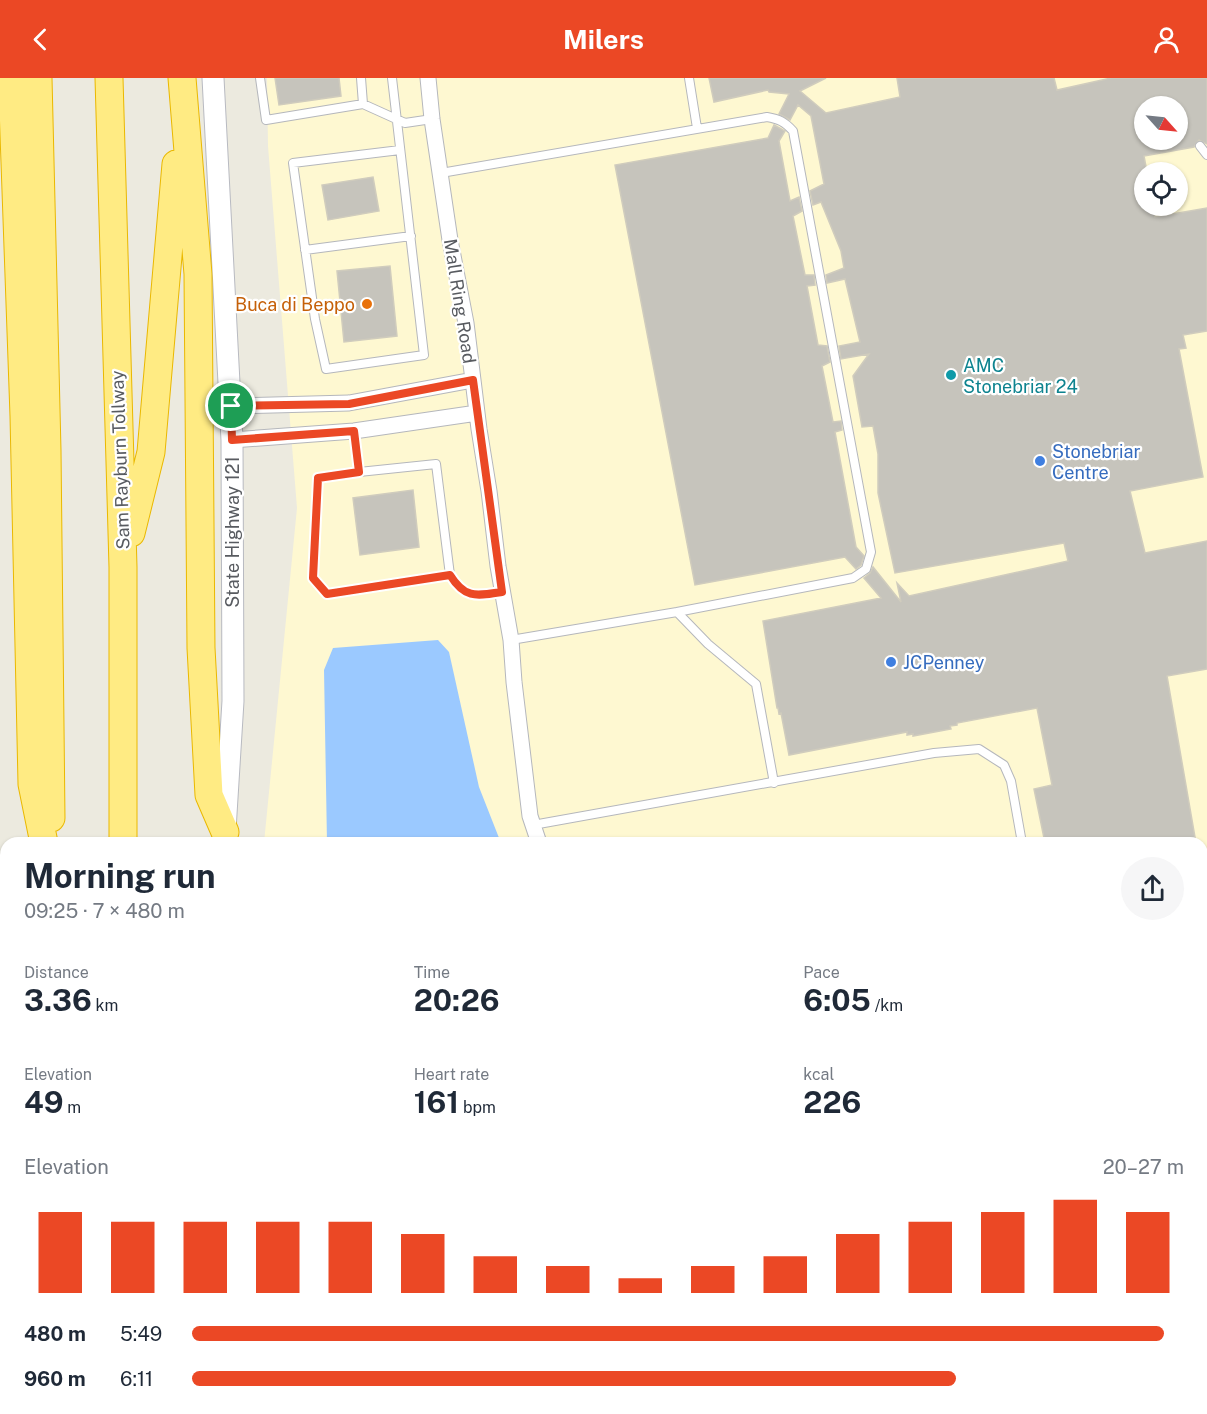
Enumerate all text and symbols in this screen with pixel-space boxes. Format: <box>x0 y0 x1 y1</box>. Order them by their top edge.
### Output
icon: back <box>24 23 57 56</box>
text: Milers <box>563 23 644 55</box>
icon: person <box>1150 23 1183 56</box>
north arrow <box>1134 96 1188 150</box>
map controls <box>1134 96 1188 216</box>
button: locate <box>1134 162 1188 216</box>
street label: Mall Ring Road <box>440 237 480 365</box>
place label: Buca di Beppo <box>235 294 355 315</box>
marker: Buca di Beppo <box>360 297 374 311</box>
place label: AMC Stonebriar 24 <box>963 355 1078 397</box>
marker: AMC Stonebriar 24 <box>944 368 958 382</box>
street label: Sam Rayburn Tollway <box>106 370 134 550</box>
pin <box>205 380 256 431</box>
icon: arrive <box>214 389 247 422</box>
place label: Stonebriar Centre <box>1052 441 1140 483</box>
marker: Stonebriar Centre <box>1033 454 1047 468</box>
street label: State Highway 121 <box>222 456 243 608</box>
place label: JCPenney <box>903 652 985 673</box>
marker: JCPenney <box>884 655 898 669</box>
text: Morning run <box>24 857 216 895</box>
button: share <box>1121 857 1184 920</box>
text: 09:25 · 7 × 480 m <box>24 899 185 923</box>
text: Distance <box>24 963 89 982</box>
text: Time <box>414 963 450 982</box>
text: Pace <box>803 963 840 982</box>
text: 3.36 <box>24 982 92 1018</box>
text: 20:26 <box>414 982 500 1018</box>
text: 6:05 <box>803 982 871 1018</box>
text: km <box>92 996 118 1015</box>
text: /km <box>871 996 903 1015</box>
text: Elevation <box>24 1065 92 1084</box>
text: Heart rate <box>414 1065 489 1084</box>
text: kcal <box>803 1065 834 1084</box>
text: 49 <box>24 1084 63 1120</box>
text: 161 <box>414 1084 459 1120</box>
text: 226 <box>803 1084 861 1120</box>
text: m <box>63 1098 81 1117</box>
text: bpm <box>459 1098 496 1117</box>
text: Elevation <box>24 1155 109 1179</box>
text: 20–27 m <box>1103 1155 1184 1179</box>
text: 480 m <box>24 1322 86 1346</box>
text: 5:49 <box>120 1322 162 1346</box>
text: 960 m <box>24 1367 86 1391</box>
text: 6:11 <box>120 1367 153 1391</box>

